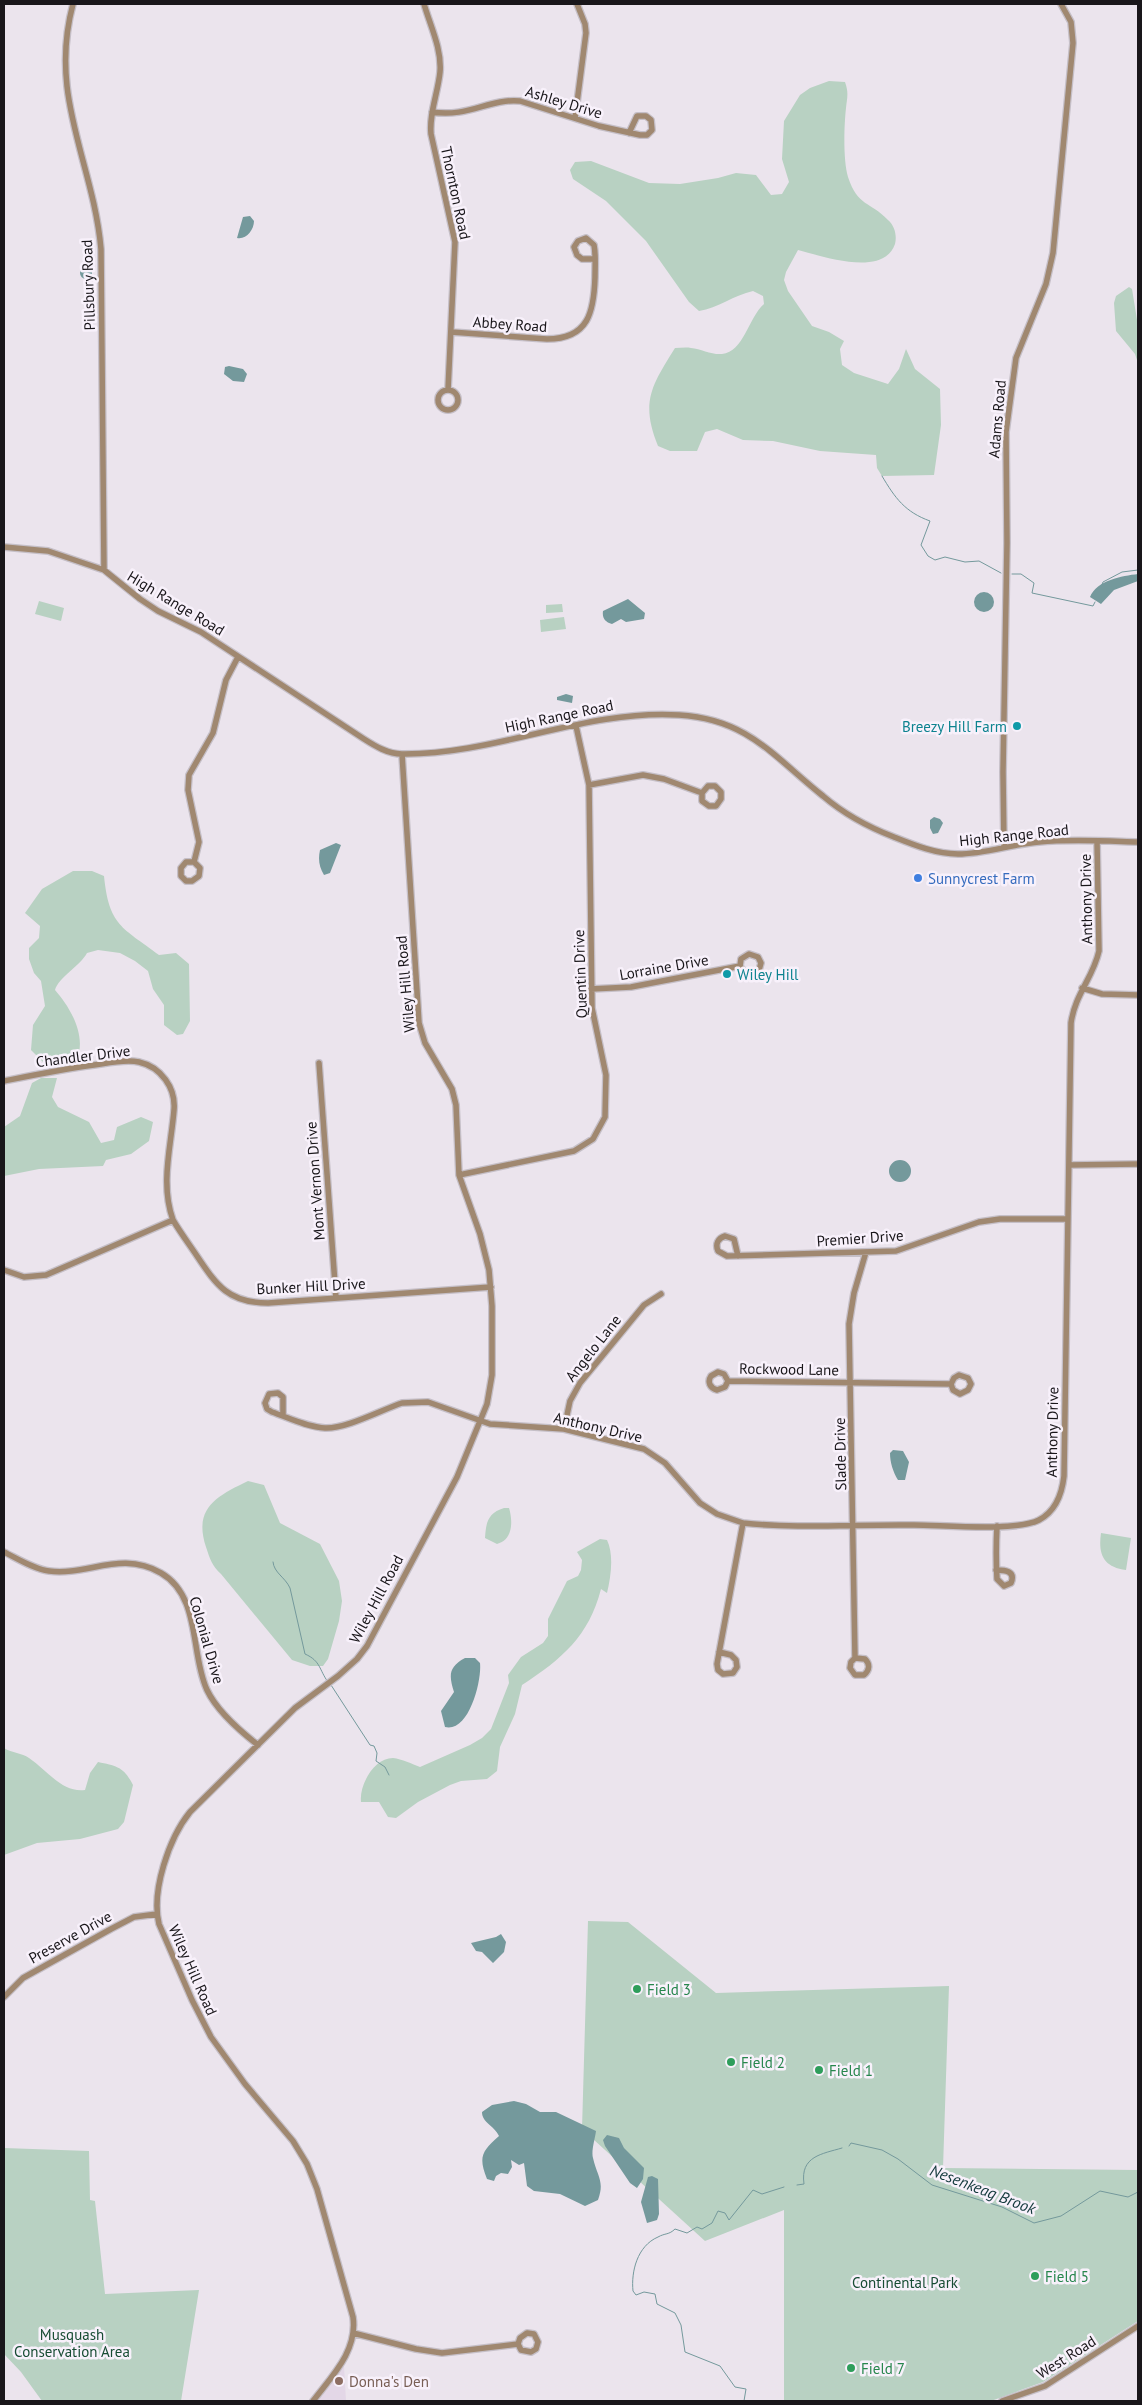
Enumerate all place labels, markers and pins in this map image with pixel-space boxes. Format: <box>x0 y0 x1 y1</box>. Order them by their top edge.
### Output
place label: Breezy Hill Farm <box>902 717 1007 736</box>
marker: Breezy Hill Farm <box>1011 720 1023 732</box>
place label: Sunnycrest Farm <box>928 869 1035 888</box>
marker: Sunnycrest Farm <box>912 872 924 884</box>
place label: Wiley Hill <box>737 965 799 984</box>
marker: Wiley Hill <box>721 968 733 980</box>
place label: Field 3 <box>647 1980 691 1999</box>
marker: Field 3 <box>631 1983 643 1995</box>
place label: Field 2 <box>741 2053 785 2072</box>
marker: Field 2 <box>725 2056 737 2068</box>
place label: Field 1 <box>829 2061 873 2080</box>
marker: Field 1 <box>813 2064 825 2076</box>
place label: Field 5 <box>1045 2267 1089 2286</box>
marker: Field 5 <box>1029 2270 1041 2282</box>
place label: Field 7 <box>861 2359 905 2378</box>
marker: Field 7 <box>845 2362 857 2374</box>
place label: Donna's Den <box>349 2372 429 2391</box>
marker: Donna's Den <box>333 2375 345 2387</box>

